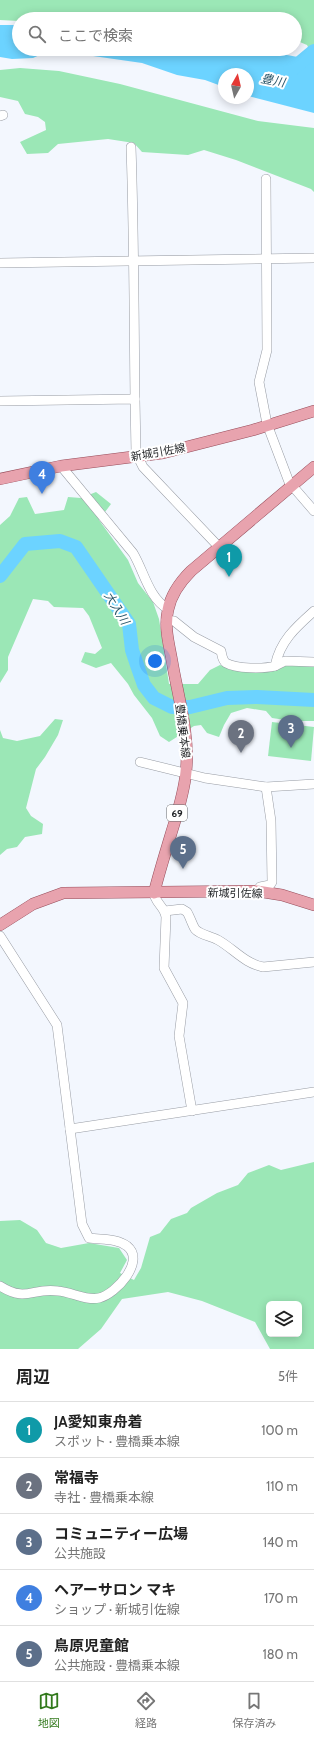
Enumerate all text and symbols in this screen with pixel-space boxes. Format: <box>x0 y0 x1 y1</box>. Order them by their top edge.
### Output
search box <box>12 12 302 56</box>
icon: search <box>26 23 48 45</box>
text: ここで検索 <box>58 27 133 45</box>
north arrow <box>218 68 254 104</box>
water label: 豊川 <box>260 70 288 90</box>
street label: 新城引佐線 <box>130 440 186 464</box>
pin: 4 <box>29 461 55 494</box>
pin: 1 <box>216 544 242 577</box>
water label: 大入川 <box>101 589 134 629</box>
your location <box>145 651 165 671</box>
street label: 豊橋乗本線 <box>173 703 193 759</box>
pin: 3 <box>278 715 304 748</box>
pin: 2 <box>228 720 254 753</box>
road number: 69 <box>167 805 187 821</box>
pin: 5 <box>170 836 196 869</box>
street label: 新城引佐線 <box>207 886 263 900</box>
map controls <box>266 1301 302 1337</box>
button: layers <box>266 1301 302 1337</box>
text: 周辺 <box>16 1367 50 1387</box>
text: 5件 <box>278 1368 298 1384</box>
text: JA愛知東舟着 <box>54 1413 143 1431</box>
text: 1 <box>27 1422 31 1438</box>
text: 100 m <box>261 1422 298 1438</box>
text: スポット · 豊橋乗本線 <box>54 1433 180 1449</box>
text: 常福寺 <box>54 1469 99 1487</box>
text: 2 <box>26 1478 32 1494</box>
text: 110 m <box>266 1478 298 1494</box>
text: 寺社 · 豊橋乗本線 <box>54 1489 154 1505</box>
text: コミュニティー広場 <box>54 1525 188 1543</box>
text: 3 <box>25 1534 33 1550</box>
text: 140 m <box>263 1534 298 1550</box>
text: 公共施設 <box>54 1545 106 1561</box>
text: ヘアーサロン マキ <box>54 1581 176 1599</box>
text: 4 <box>25 1590 33 1606</box>
text: 170 m <box>264 1590 298 1606</box>
text: ショップ · 新城引佐線 <box>54 1601 180 1617</box>
text: 鳥原児童館 <box>54 1637 129 1655</box>
text: 5 <box>26 1646 32 1662</box>
text: 180 m <box>262 1646 298 1662</box>
text: 公共施設 · 豊橋乗本線 <box>54 1657 180 1673</box>
tab: 地図 <box>38 1690 60 1730</box>
tab: 経路 <box>135 1690 157 1730</box>
tab: 保存済み <box>232 1690 276 1730</box>

